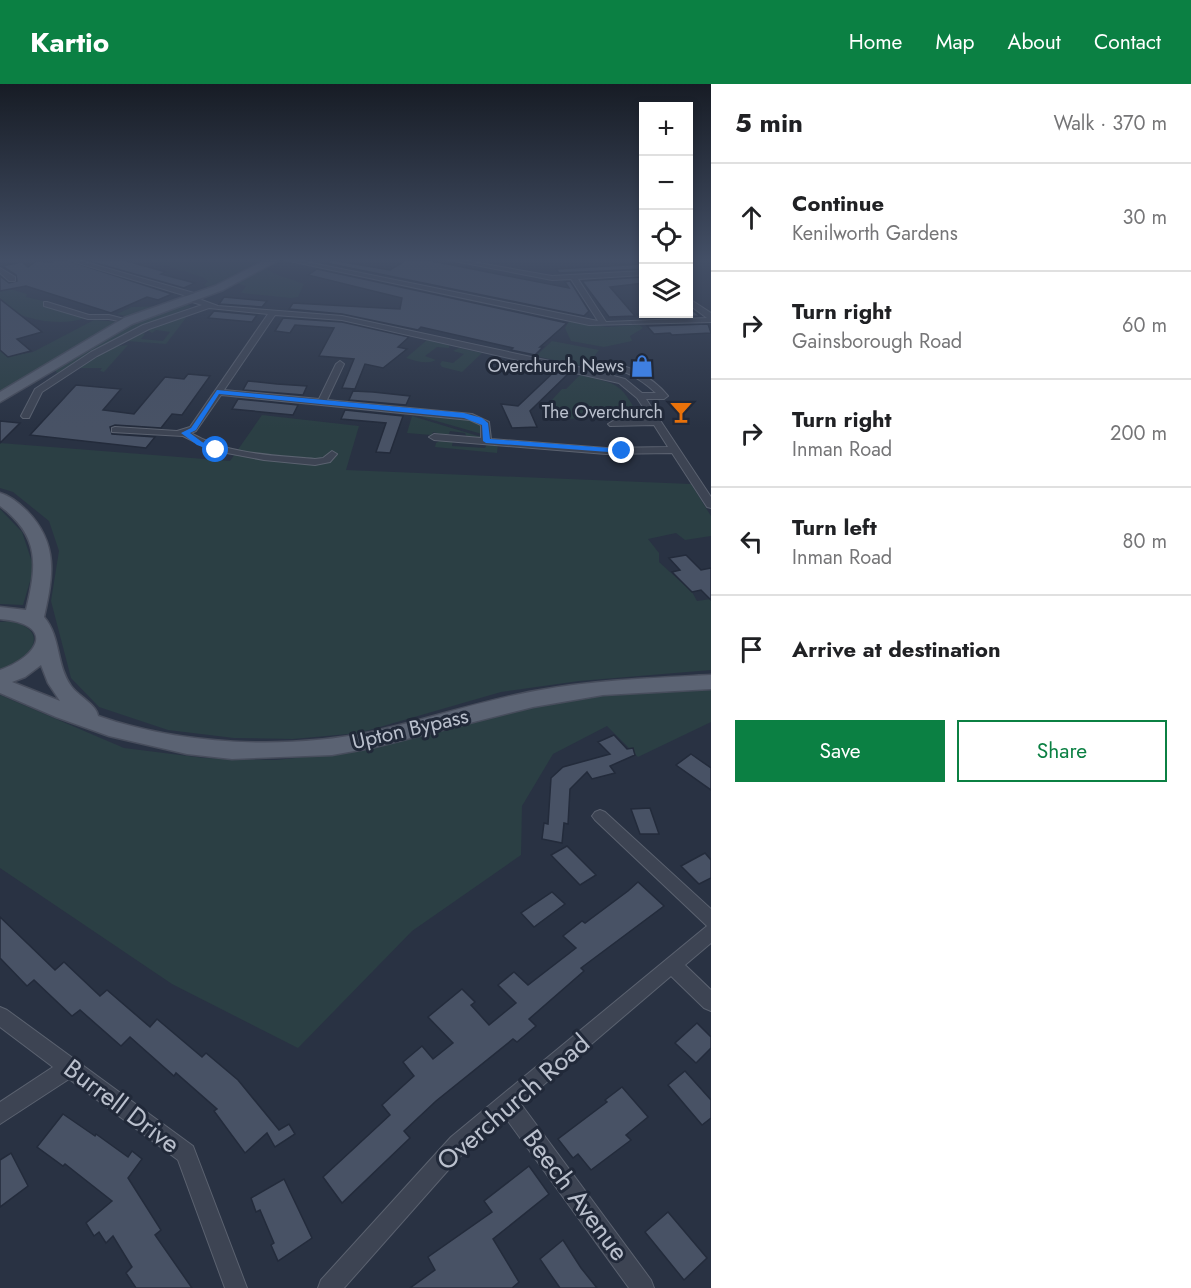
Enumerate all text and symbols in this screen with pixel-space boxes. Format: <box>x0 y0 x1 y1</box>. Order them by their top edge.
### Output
text: Kartio <box>30 22 109 63</box>
text: Home <box>849 27 902 57</box>
text: Map <box>935 27 975 57</box>
text: About <box>1008 27 1061 57</box>
text: Contact <box>1094 27 1161 57</box>
map controls <box>639 102 693 318</box>
button: + <box>639 102 693 156</box>
text: 5 min <box>735 104 803 142</box>
text: Walk · 370 m <box>1053 109 1167 138</box>
button: − <box>639 156 693 210</box>
text: Continue <box>792 187 884 219</box>
icon: ahead <box>735 201 768 234</box>
text: 30 m <box>1122 203 1167 232</box>
button: locate <box>639 210 693 264</box>
text: Kenilworth Gardens <box>792 219 958 248</box>
button: layers <box>639 264 693 318</box>
text: Turn right <box>792 295 892 327</box>
icon: right <box>735 309 768 342</box>
text: 60 m <box>1122 311 1167 340</box>
text: Gainsborough Road <box>792 327 962 356</box>
place label: Overchurch News <box>487 353 624 379</box>
shop icon: Overchurch News <box>629 353 655 379</box>
place label: The Overchurch <box>542 399 663 425</box>
bar icon: The Overchurch <box>668 399 694 425</box>
text: Turn right <box>792 403 892 435</box>
icon: right <box>735 417 768 450</box>
text: 200 m <box>1110 419 1167 448</box>
text: Inman Road <box>792 435 892 464</box>
route start <box>202 436 228 462</box>
route end <box>608 437 634 463</box>
text: Turn left <box>792 511 877 543</box>
icon: left <box>735 525 768 558</box>
text: 80 m <box>1122 527 1167 556</box>
text: Inman Road <box>792 543 892 572</box>
icon: arrive <box>735 633 768 666</box>
text: Arrive at destination <box>792 633 1001 665</box>
street label: Upton Bypass <box>349 701 471 757</box>
button: Save <box>735 720 945 782</box>
button: Share <box>957 720 1167 782</box>
street label: Overchurch Road <box>428 1025 598 1179</box>
street label: Burrell Drive <box>56 1050 188 1162</box>
street label: Beech Avenue <box>514 1121 638 1269</box>

